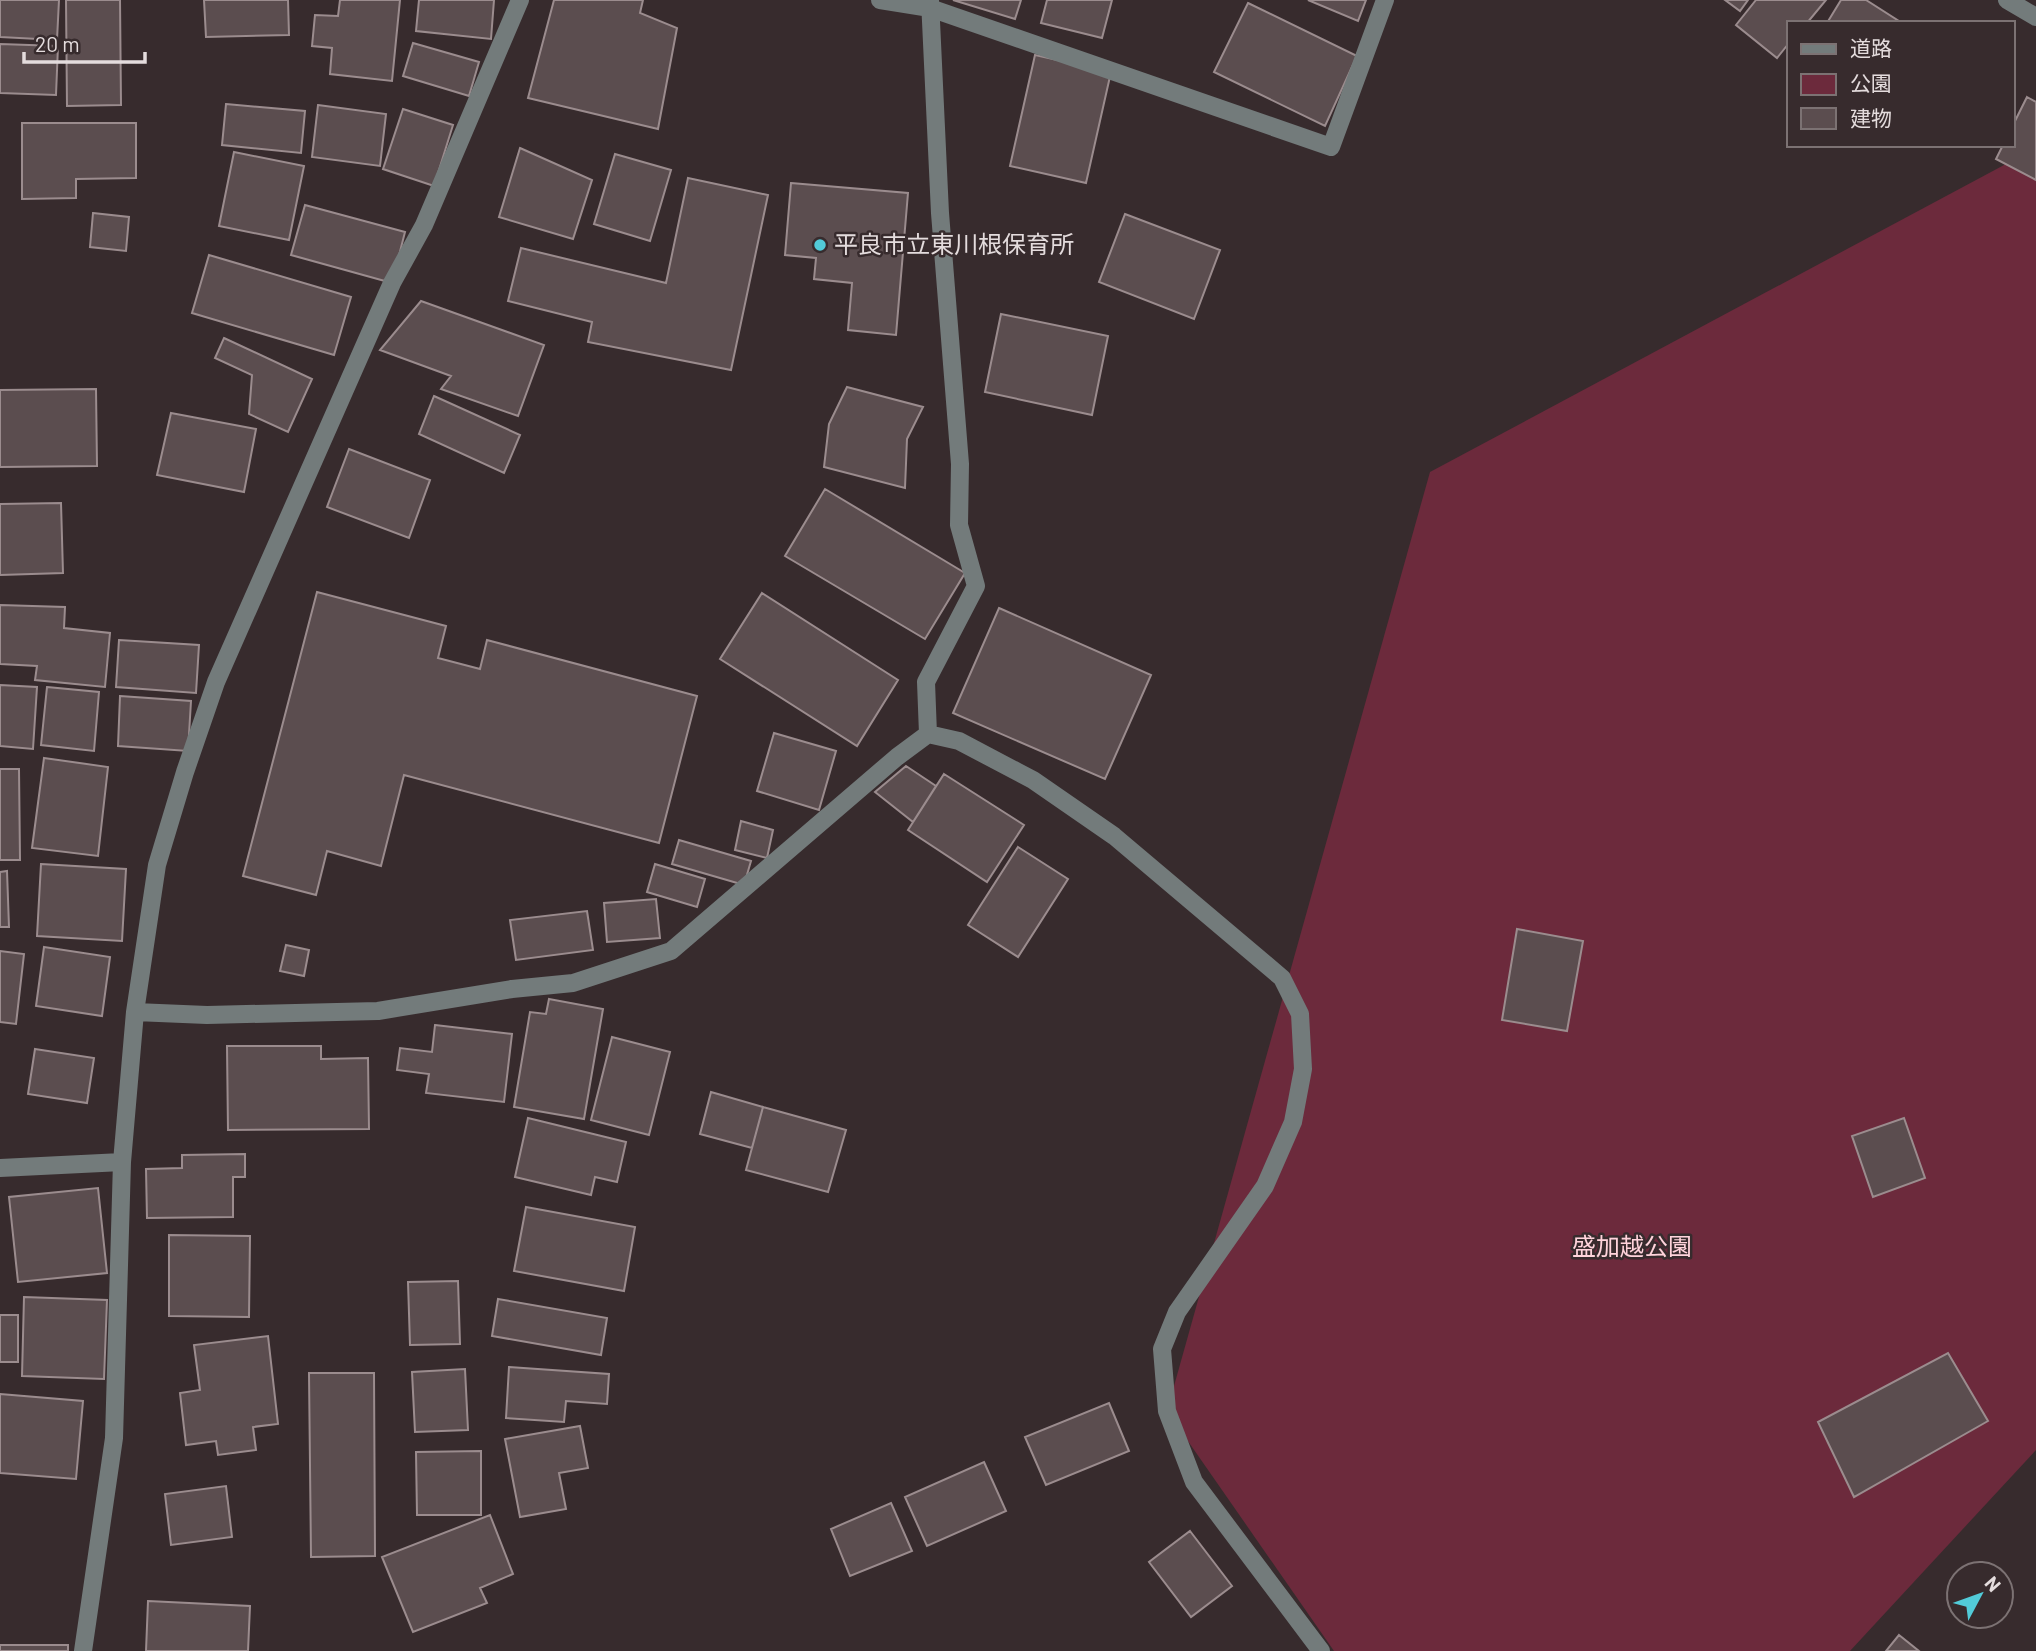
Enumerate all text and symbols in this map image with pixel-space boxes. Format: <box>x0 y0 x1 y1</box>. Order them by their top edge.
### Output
scale bar <box>24 21 145 65</box>
legend <box>1787 21 2015 147</box>
text: 20 m <box>35 31 80 56</box>
text: 道路 <box>1850 35 1892 60</box>
text: 公園 <box>1850 70 1892 95</box>
text: 建物 <box>1850 105 1892 130</box>
place label: 平良市立東川根保育所 <box>834 229 1074 258</box>
marker: 平良市立東川根保育所 <box>812 237 828 253</box>
park label: 盛加越公園 <box>1572 1231 1692 1260</box>
north arrow <box>1945 1560 2015 1630</box>
text: N <box>1980 1571 2006 1596</box>

